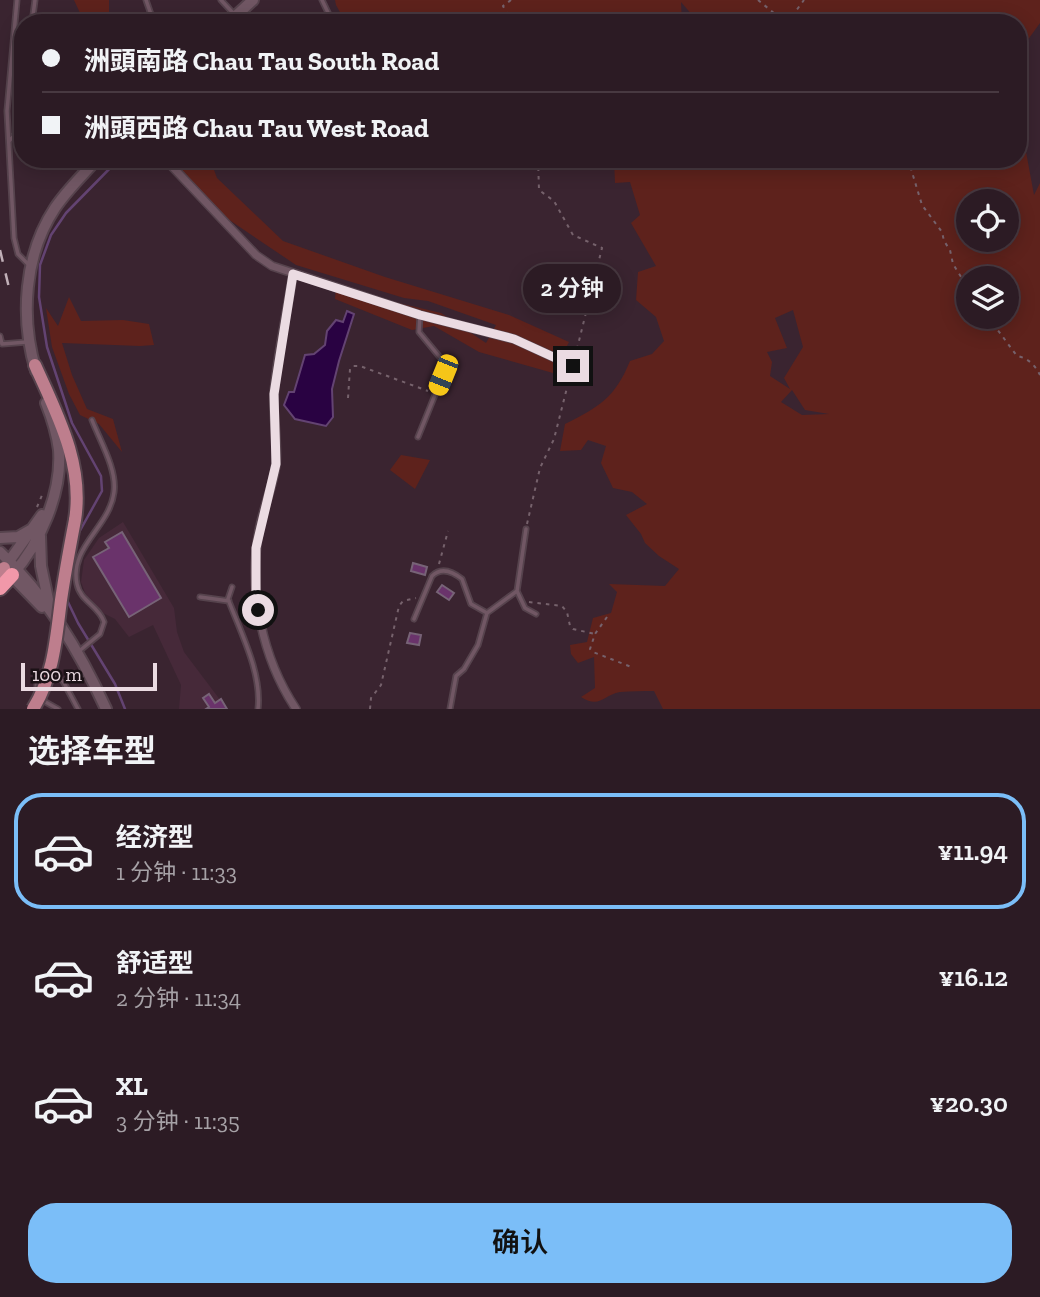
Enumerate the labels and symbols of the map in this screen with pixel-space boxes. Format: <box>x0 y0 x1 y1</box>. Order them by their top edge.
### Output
callout: 2 分钟 <box>524 264 622 314</box>
route end <box>557 350 589 382</box>
car <box>426 352 461 398</box>
route start <box>242 594 274 626</box>
scale bar <box>21 660 158 692</box>

